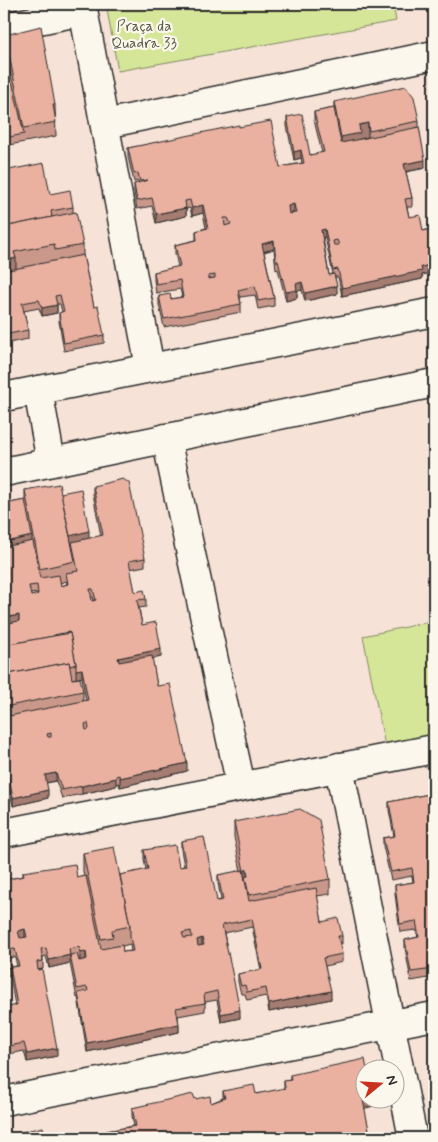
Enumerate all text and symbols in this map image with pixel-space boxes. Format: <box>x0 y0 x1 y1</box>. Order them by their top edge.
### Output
park label: Praça da Quadra 33 <box>111 17 177 54</box>
north arrow <box>356 1060 406 1110</box>
text: N <box>381 1073 401 1088</box>

